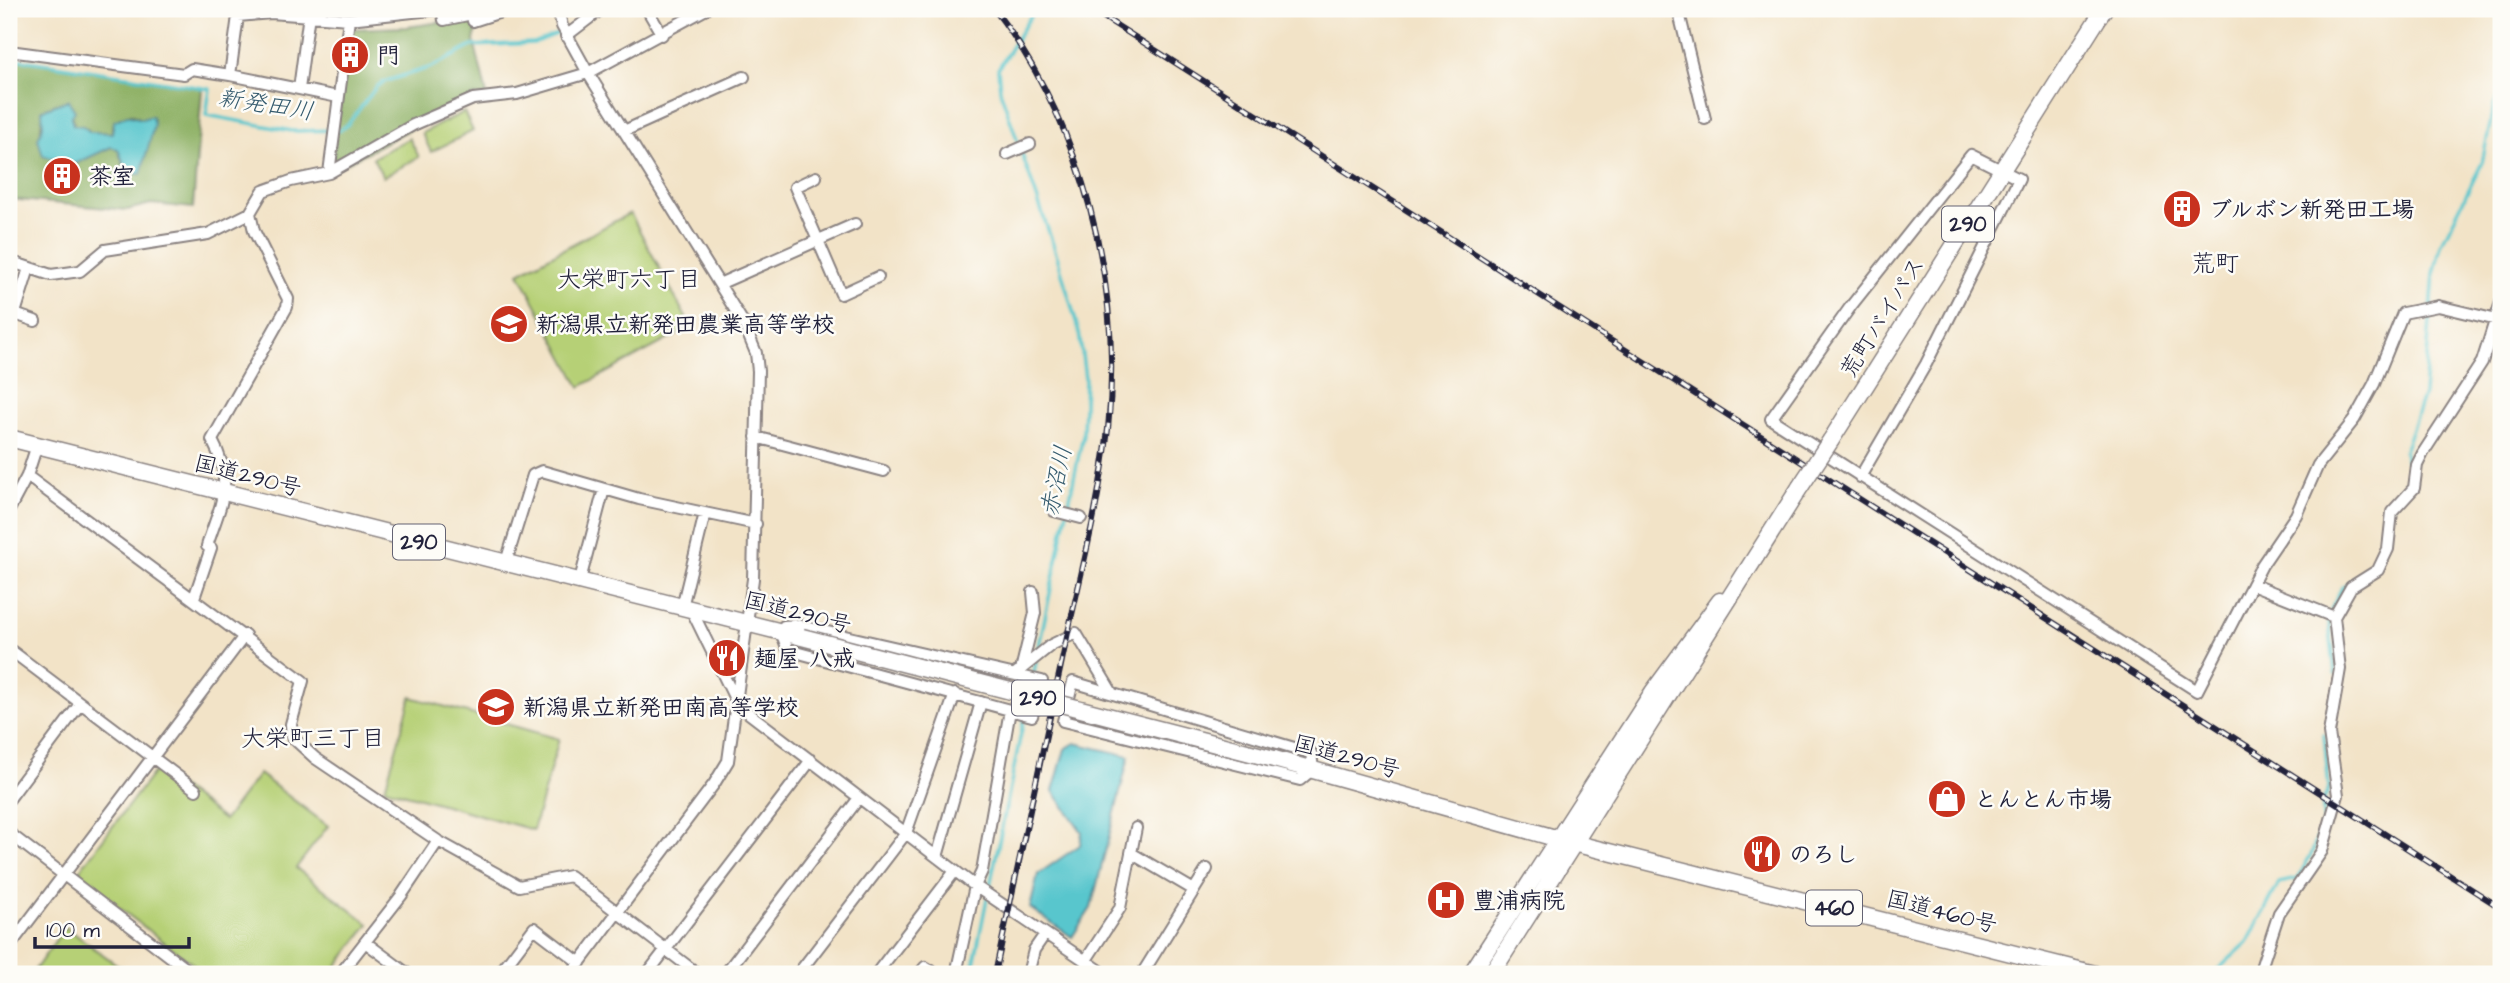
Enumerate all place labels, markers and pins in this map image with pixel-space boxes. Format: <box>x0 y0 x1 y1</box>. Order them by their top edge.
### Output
building icon: 門 <box>329 34 371 76</box>
place label: 門 <box>377 40 400 72</box>
building icon: 茶室 <box>41 155 83 197</box>
place label: 茶室 <box>89 161 135 193</box>
building icon: ブルボン新発田工場 <box>2161 188 2203 230</box>
place label: ブルボン新発田工場 <box>2209 194 2415 226</box>
school or university icon: 新潟県立新発田農業高等学校 <box>488 303 530 345</box>
place label: 新潟県立新発田農業高等学校 <box>536 309 835 341</box>
restaurant icon: 麺屋 八戒 <box>706 637 748 679</box>
place label: 麺屋 八戒 <box>754 643 855 675</box>
school or university icon: 新潟県立新発田南高等学校 <box>475 686 517 728</box>
place label: 新潟県立新発田南高等学校 <box>523 692 799 724</box>
shop icon: とんとん市場 <box>1926 778 1968 820</box>
place label: とんとん市場 <box>1974 784 2112 816</box>
restaurant icon: のろし <box>1741 833 1783 875</box>
place label: のろし <box>1789 839 1858 871</box>
hospital icon: 豊浦病院 <box>1425 879 1467 921</box>
place label: 豊浦病院 <box>1473 885 1565 917</box>

